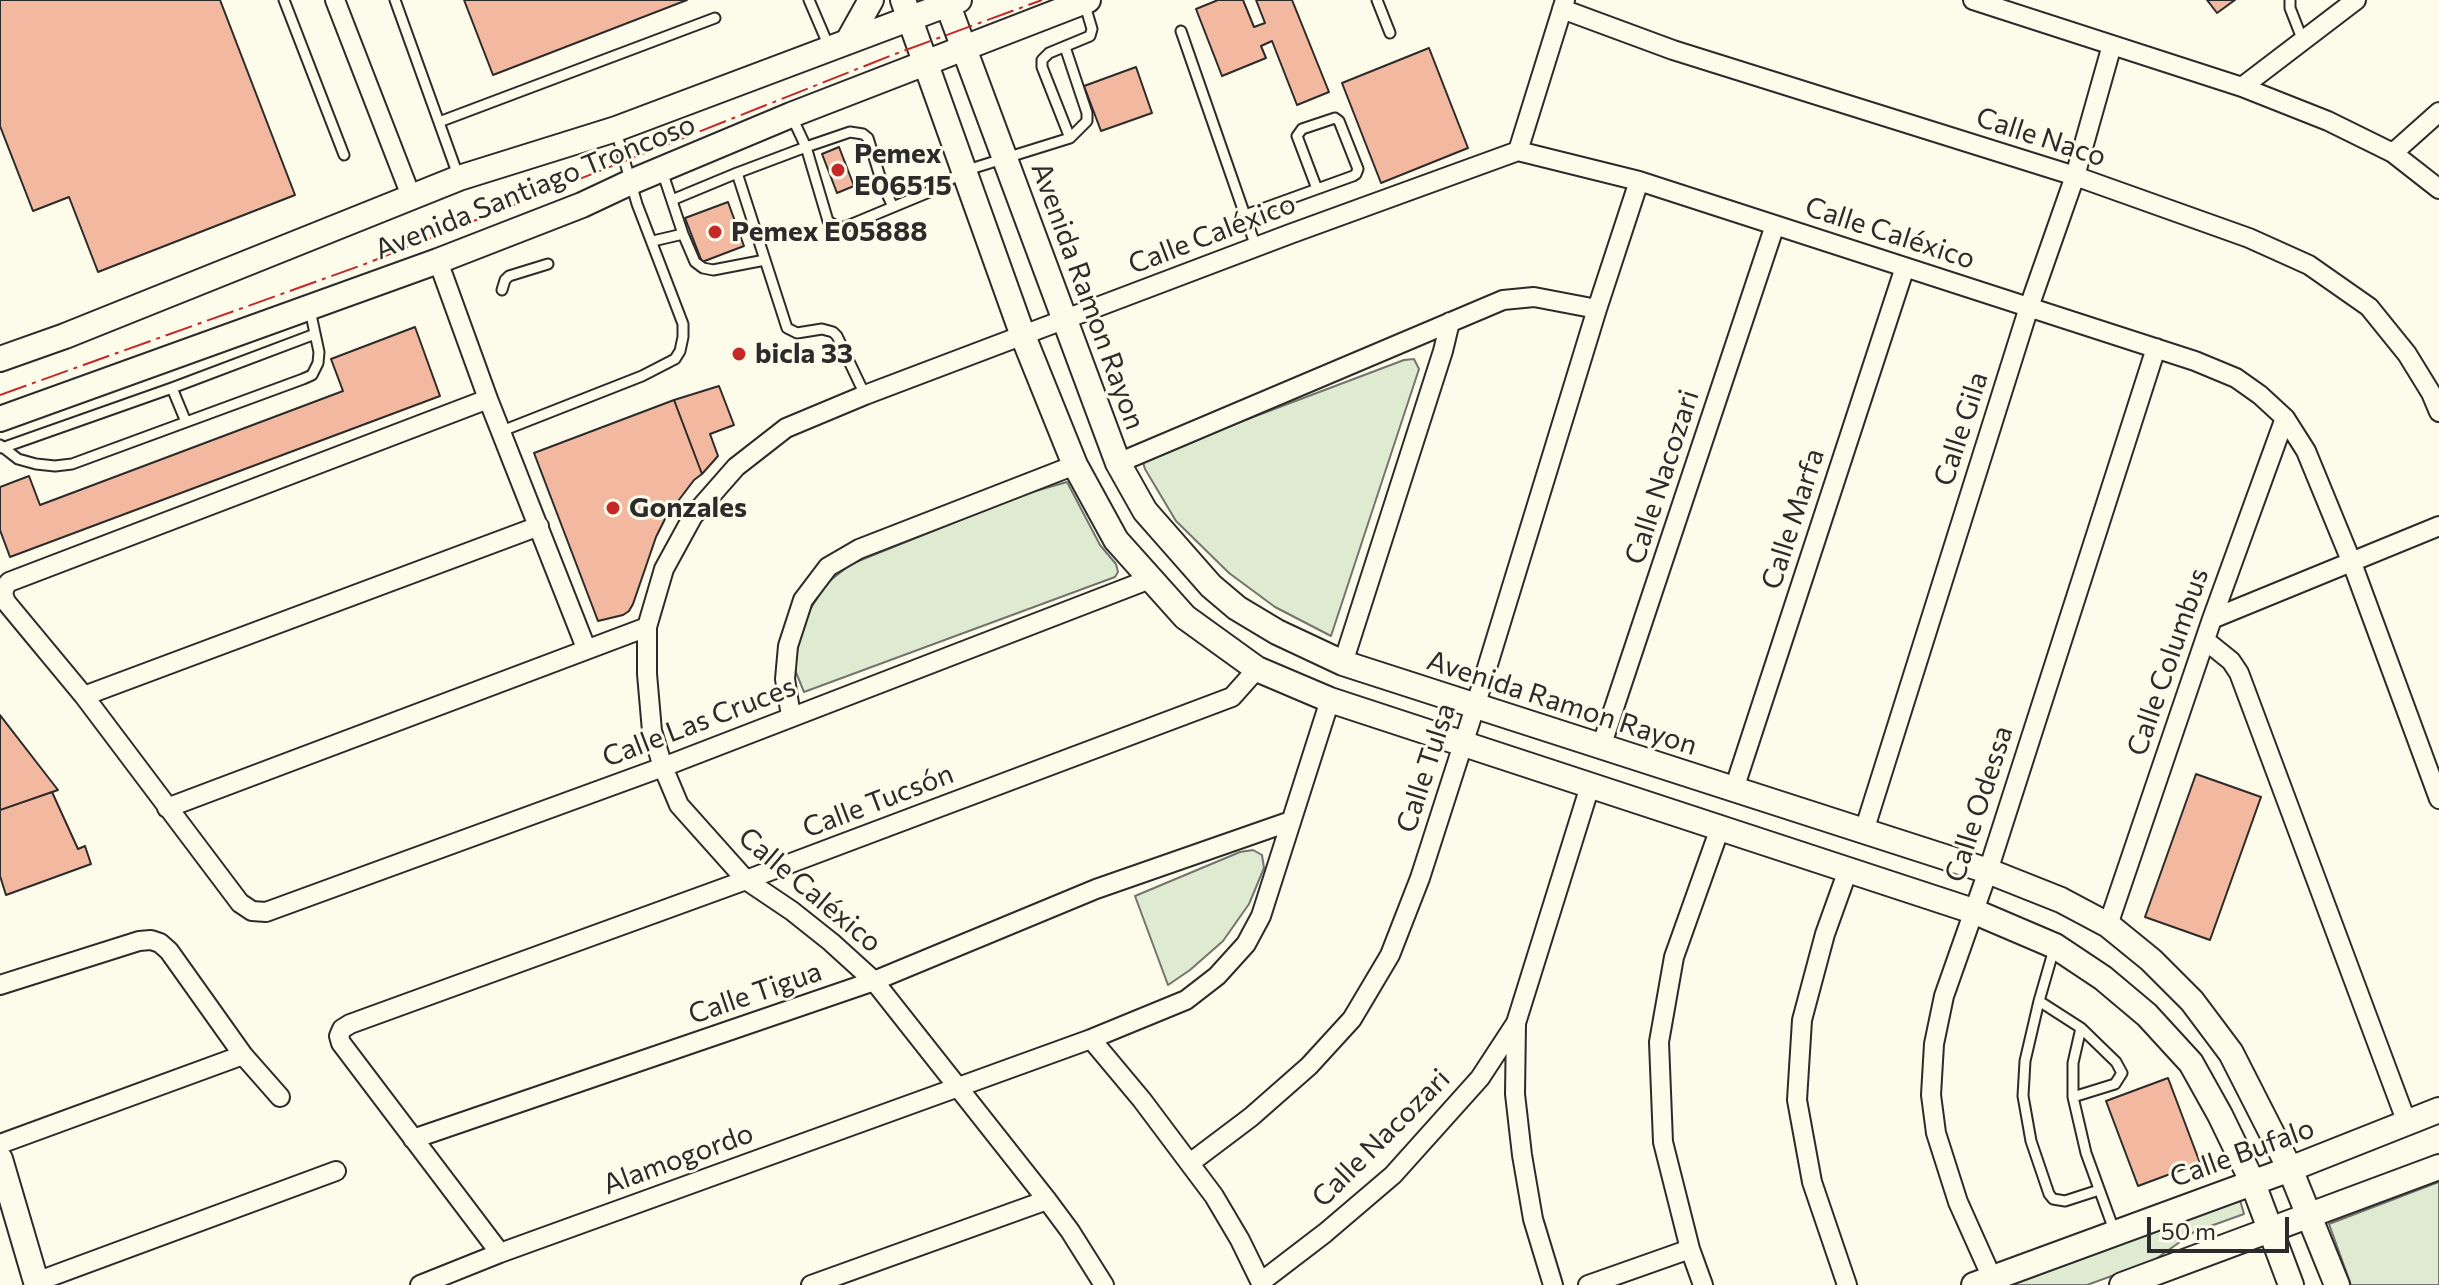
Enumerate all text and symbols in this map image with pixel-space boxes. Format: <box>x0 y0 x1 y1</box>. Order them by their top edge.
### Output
street label: Calle Naco <box>1972 100 2110 174</box>
street label: Avenida Santiago Troncoso <box>370 107 700 267</box>
place label: Pemex E06515 <box>854 137 952 203</box>
street label: Avenida Ramon Rayon <box>1024 158 1152 434</box>
marker: Pemex E06515 <box>829 161 847 179</box>
street label: Calle Caléxico <box>1124 187 1300 281</box>
street label: Calle Caléxico <box>1801 190 1979 276</box>
place label: Pemex E05888 <box>731 215 928 249</box>
marker: Pemex E05888 <box>706 223 724 241</box>
place label: bicla 33 <box>755 337 853 371</box>
marker: bicla 33 <box>730 345 748 363</box>
street label: Calle Gila <box>1927 368 1995 490</box>
street label: Calle Nacozari <box>1618 386 1706 568</box>
street label: Calle Marfa <box>1754 444 1832 594</box>
place label: Gonzales <box>629 491 747 525</box>
marker: Gonzales <box>604 499 622 517</box>
street label: Calle Columbus <box>2120 564 2216 760</box>
street label: Avenida Ramon Rayon <box>1423 643 1701 763</box>
street label: Calle Las Cruces <box>598 670 800 774</box>
street label: Calle Tulsa <box>1389 699 1463 837</box>
street label: Calle Odessa <box>1938 722 2020 886</box>
street label: Calle Tucsón <box>798 757 958 845</box>
street label: Calle Caléxico <box>732 820 888 960</box>
street label: Calle Tigua <box>684 955 826 1031</box>
street label: Calle Nacozari <box>1305 1062 1457 1214</box>
street label: Calle Bufalo <box>2165 1111 2319 1195</box>
street label: Alamogordo <box>598 1116 758 1202</box>
scale bar <box>2151 1201 2293 1251</box>
text: 50 m <box>2161 1216 2216 1245</box>

